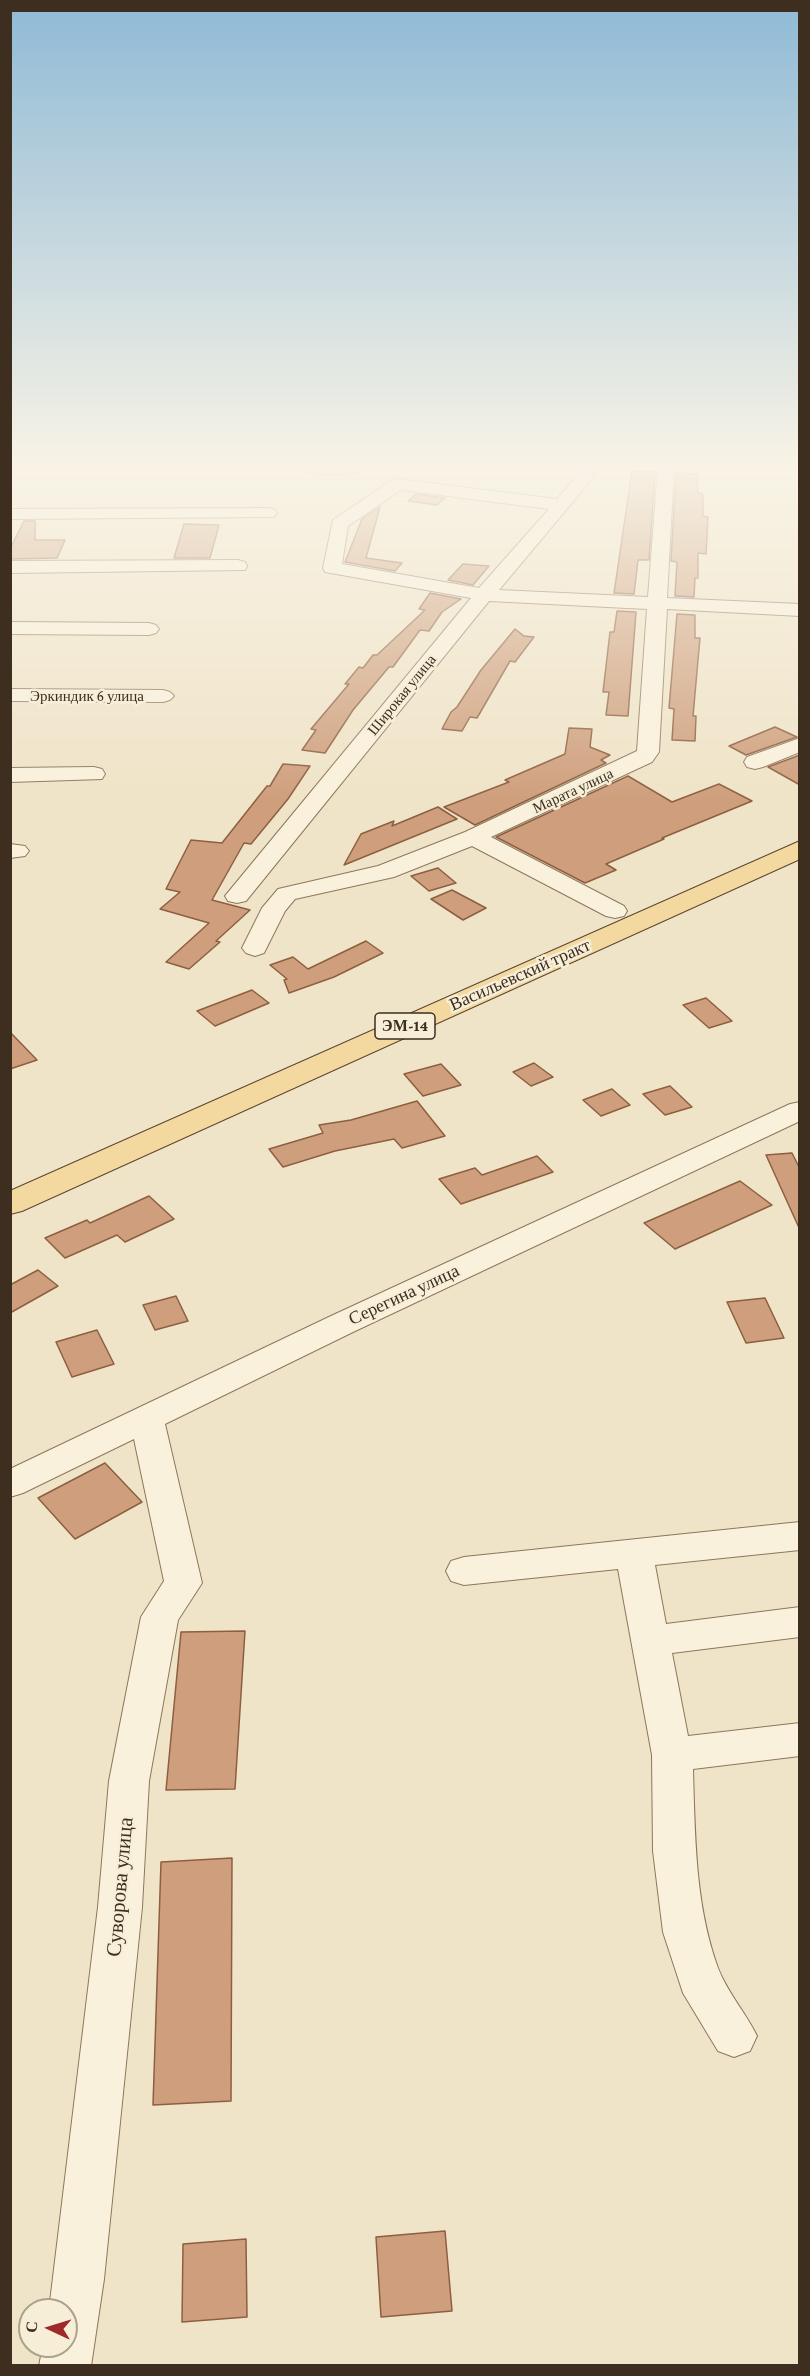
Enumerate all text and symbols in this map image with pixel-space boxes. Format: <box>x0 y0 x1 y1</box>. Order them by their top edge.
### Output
street label: Широкая улица <box>364 651 440 739</box>
street label: Эркиндик 6 улица <box>30 687 144 705</box>
street label: Марата улица <box>530 764 616 818</box>
street label: Васильевский тракт <box>446 934 594 1016</box>
road number: ЭМ-14 <box>375 1013 435 1039</box>
street label: Серегина улица <box>345 1260 463 1330</box>
street label: Суворова улица <box>101 1816 139 1958</box>
north arrow <box>18 2298 78 2358</box>
text: С <box>23 2320 40 2333</box>

